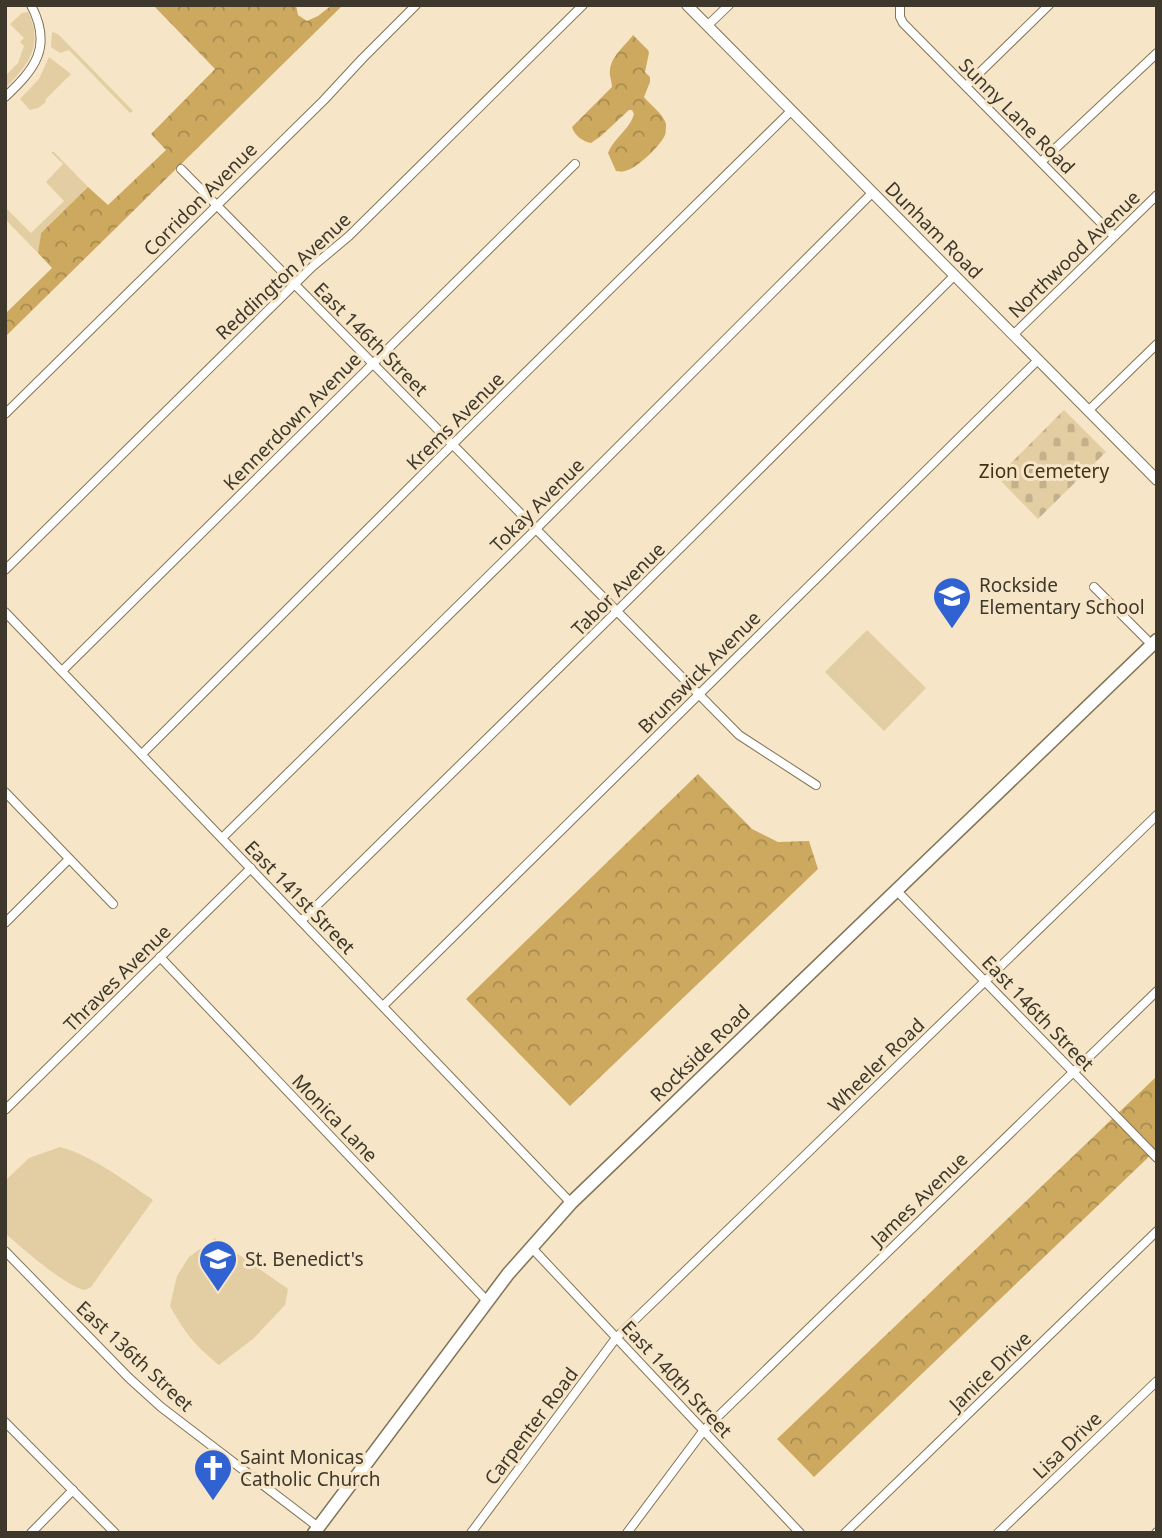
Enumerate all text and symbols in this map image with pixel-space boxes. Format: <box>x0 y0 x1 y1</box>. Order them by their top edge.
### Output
street label: Sunny Lane Road <box>953 52 1081 180</box>
street label: Corridon Avenue <box>138 137 262 261</box>
street label: Dunham Road <box>880 176 988 284</box>
street label: Northwood Avenue <box>1003 184 1145 324</box>
street label: Reddington Avenue <box>210 206 356 346</box>
street label: East 146th Street <box>308 276 434 402</box>
street label: Kennerdown Avenue <box>217 346 367 496</box>
street label: Krems Avenue <box>400 366 510 476</box>
street label: Tokay Avenue <box>484 452 590 558</box>
park label: Zion Cemetery <box>979 458 1109 484</box>
street label: Tabor Avenue <box>566 537 670 641</box>
place label: Rockside Elementary School <box>979 572 1145 620</box>
school or university icon: Rockside Elementary School <box>931 575 973 630</box>
street label: Brunswick Avenue <box>632 605 766 739</box>
street label: East 141st Street <box>239 834 361 960</box>
street label: Thraves Avenue <box>58 919 176 1037</box>
street label: East 146th Street <box>976 950 1100 1077</box>
street label: Rockside Road <box>644 999 756 1107</box>
street label: Wheeler Road <box>822 1012 930 1118</box>
street label: Monica Lane <box>286 1068 384 1168</box>
street label: James Avenue <box>864 1146 973 1253</box>
school or university icon: St. Benedict's <box>197 1238 239 1293</box>
place label: St. Benedict's <box>245 1246 364 1272</box>
street label: East 136th Street <box>71 1295 199 1417</box>
street label: East 140th Street <box>616 1315 738 1443</box>
street label: Janice Drive <box>942 1325 1037 1418</box>
street label: Carpenter Road <box>478 1362 584 1490</box>
street label: Lisa Drive <box>1027 1406 1107 1484</box>
place label: Saint Monicas Catholic Church <box>240 1444 380 1492</box>
church icon: Saint Monicas Catholic Church <box>192 1447 234 1502</box>

